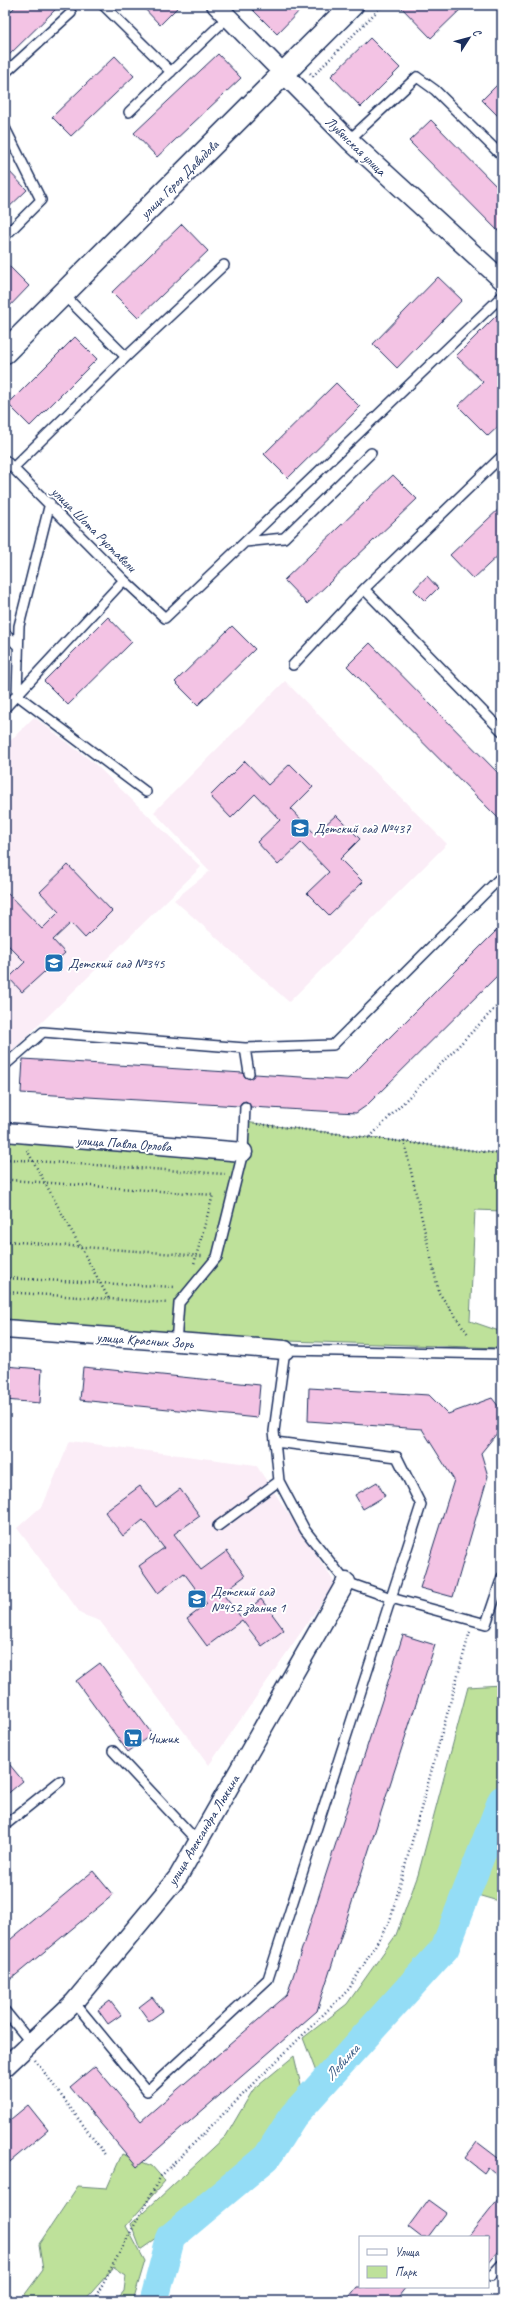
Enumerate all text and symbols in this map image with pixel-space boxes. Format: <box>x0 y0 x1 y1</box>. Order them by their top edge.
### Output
north arrow <box>449 18 489 58</box>
text: С <box>470 26 485 40</box>
street label: Лубянская улица <box>322 113 390 180</box>
street label: улица Героя Давыдова <box>136 135 223 223</box>
street label: улица Шота Руставели <box>47 483 141 577</box>
school or university icon: Детский сад №437 <box>289 817 311 839</box>
place label: Детский сад №437 <box>314 820 411 837</box>
school or university icon: Детский сад №345 <box>43 952 65 974</box>
place label: Детский сад №345 <box>68 955 165 972</box>
street label: улица Павла Орлова <box>75 1132 173 1155</box>
street label: улица Красных Зорь <box>95 1329 196 1352</box>
place label: Детский сад №452 здание 1 <box>211 1583 286 1616</box>
school or university icon: Детский сад №452 здание 1 <box>186 1588 208 1610</box>
supermarket icon: Чижик <box>122 1727 144 1749</box>
place label: Чижик <box>147 1730 180 1747</box>
street label: улица Александра Люкина <box>163 1771 244 1889</box>
water label: Левинка <box>321 2039 365 2084</box>
legend <box>359 2236 489 2288</box>
text: Улица <box>395 2244 420 2260</box>
text: Парк <box>395 2264 418 2280</box>

